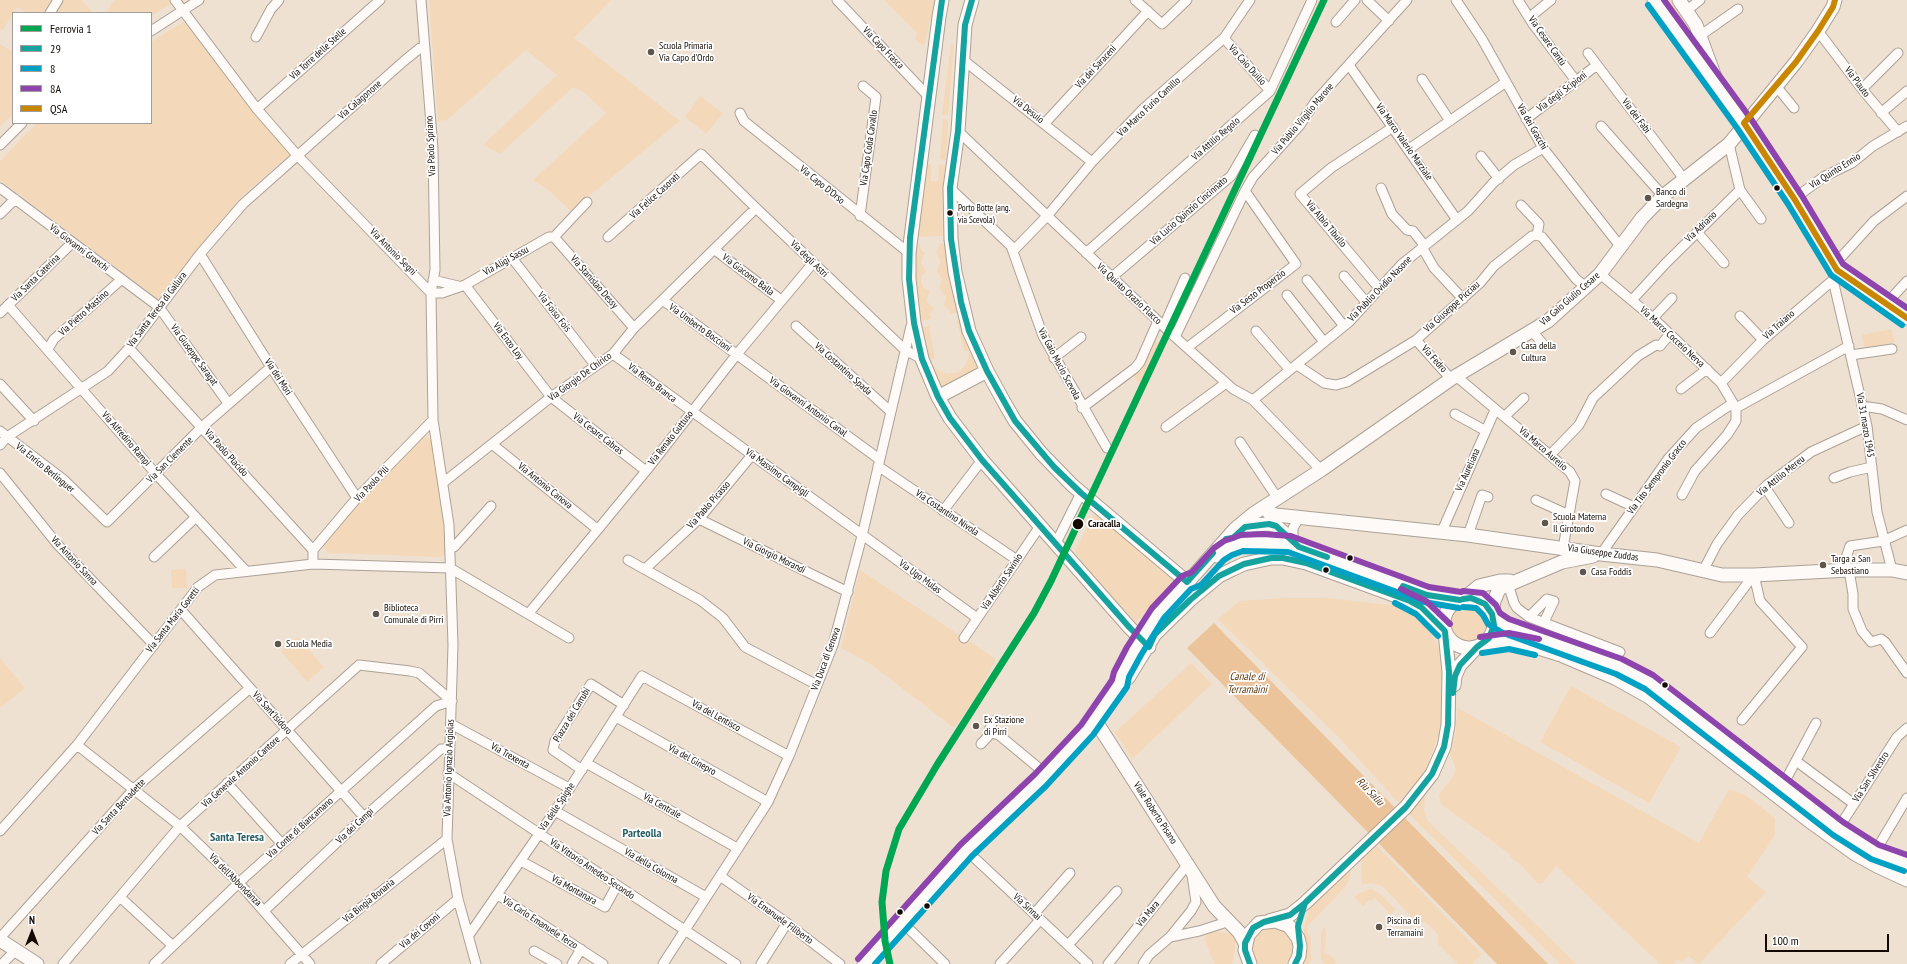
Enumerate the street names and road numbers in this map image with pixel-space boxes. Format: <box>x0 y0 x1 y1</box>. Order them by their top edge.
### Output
street label: Via Cesare Cantù <box>1526 14 1568 68</box>
street label: Via Capo Frasca <box>860 24 906 72</box>
street label: Via Torre delle Stelle <box>287 26 349 82</box>
street label: Via Caio Duilio <box>1226 42 1268 88</box>
street label: Via dei Saraceni <box>1073 43 1119 91</box>
street label: Via Plauto <box>1842 64 1872 100</box>
street label: Via degli Scipioni <box>1535 69 1589 115</box>
street label: Via Marco Furio Camillo <box>1115 75 1183 139</box>
street label: Via Calagonone <box>336 78 384 122</box>
street label: Via Publio Virgilio Marone <box>1270 81 1336 157</box>
street label: Via Desulo <box>1010 94 1046 126</box>
street label: Via dei Fabi <box>1619 96 1653 136</box>
street label: Via Marco Valerio Marziale <box>1373 101 1435 183</box>
street label: Via dei Gracchi <box>1514 102 1550 152</box>
street label: Via Capo Coda Cavallo <box>858 109 880 187</box>
street label: Via Paolo Spriano <box>423 115 439 177</box>
street label: Via Attilio Regolo <box>1189 115 1243 163</box>
street label: Via Quinto Ennio <box>1807 151 1863 191</box>
street label: Via Capo D'Orso <box>797 163 847 207</box>
street label: Via Felice Casorati <box>628 170 682 222</box>
street label: Via Lucio Quinzio Cincinnato <box>1148 174 1230 248</box>
street label: Via Albio Tibullo <box>1303 198 1349 250</box>
street label: Via Adriano <box>1683 209 1719 245</box>
street label: Via Giovanni Gronchi <box>47 222 111 274</box>
street label: Via Antonio Segni <box>367 226 419 278</box>
street label: Via degli Astri <box>788 238 830 280</box>
street label: Via Aligi Sassu <box>481 244 531 278</box>
street label: Via Santa Caterina <box>9 252 63 304</box>
street label: Via Giacomo Balla <box>720 252 776 298</box>
street label: Via Stanislao Dessy <box>568 253 620 311</box>
street label: Via Publio Ovidio Nasone <box>1346 254 1414 324</box>
street label: Via Quinto Orazio Flacco <box>1094 261 1164 327</box>
street label: Via Sesto Properzio <box>1228 267 1288 317</box>
street label: Via Santa Teresa di Gallura <box>125 270 189 350</box>
street label: Via Gaio Giulio Cesare <box>1538 270 1602 328</box>
street label: Via Giuseppe Picciau <box>1422 279 1482 335</box>
street label: Via Pietro Mastino <box>57 287 111 339</box>
street label: Via Foiso Fois <box>535 290 573 334</box>
street label: Via Umberto Boccioni <box>666 301 734 355</box>
street label: Via Marco Cocceio Nerva <box>1637 304 1707 370</box>
street label: Via Traiano <box>1761 308 1797 342</box>
street label: Via Enzo Loy <box>490 320 526 362</box>
street label: Via Giuseppe Saragat <box>168 322 220 388</box>
street label: Via Gaio Mucio Scevola <box>1035 326 1083 402</box>
street label: Via Costantino Spada <box>812 340 874 398</box>
street label: Via Fedro <box>1419 343 1449 375</box>
street label: Via Giorgio De Chirico <box>546 350 614 404</box>
street label: Via dei Mori <box>262 356 294 398</box>
street label: Via Remo Branca <box>625 361 679 405</box>
street label: Via Giovanni Antonio Canal <box>767 375 849 439</box>
street label: Via 31 marzo 1943 <box>1853 392 1877 458</box>
street label: Via Renato Guttuso <box>646 408 696 468</box>
street label: Via Alfredino Rampi <box>99 409 153 469</box>
street label: Via Cesare Cabras <box>570 411 626 457</box>
street label: Via Marco Aurelio <box>1516 425 1570 473</box>
street label: Via Paolo Placido <box>202 427 250 479</box>
street label: Via San Clemente <box>144 434 196 486</box>
street label: Via Tito Sempronio Gracco <box>1625 437 1689 517</box>
street label: Via Enrico Berlinguer <box>13 441 77 495</box>
street label: Via Massimo Campigli <box>743 446 811 500</box>
street label: Via Aureliana <box>1453 447 1483 493</box>
street label: Via Attilio Mereu <box>1755 453 1807 499</box>
street label: Via Antonio Canova <box>515 460 575 512</box>
street label: Via Paolo Pili <box>352 463 392 505</box>
street label: Via Pablo Picasso <box>685 479 733 531</box>
street label: Via Costantino Nivola <box>913 487 981 539</box>
street label: Via Antonio Sanna <box>48 534 100 588</box>
street label: Via Giorgio Morandi <box>741 536 807 576</box>
street label: Via Giuseppe Zuddas <box>1567 542 1639 564</box>
street label: Via Alberto Savinio <box>979 551 1025 613</box>
street label: Via Ugo Mulas <box>897 558 943 596</box>
street label: Via Santa Maria Goretti <box>144 585 202 655</box>
street label: Via Duca di Genova <box>809 626 843 692</box>
street label: Piazza dei Carrubi <box>551 686 593 744</box>
street label: Via Sant'Isidoro <box>250 689 294 737</box>
street label: Via del Lentisco <box>689 698 743 734</box>
street label: Via Antonio Ignazio Argiolas <box>441 719 457 817</box>
street label: Via Generale Antonio Cantore <box>199 734 283 810</box>
street label: Via Trexenta <box>489 740 531 772</box>
street label: Via del Ginepro <box>666 742 718 778</box>
street label: Via San Silvestro <box>1850 750 1892 804</box>
street label: Via Santa Bernadette <box>90 776 148 838</box>
street label: Via delle Spighe <box>536 780 578 834</box>
street label: Viale Roberto Pisano <box>1131 780 1179 846</box>
street label: Via Centrale <box>641 791 683 821</box>
street label: Via Conte di Biancamano <box>264 795 336 861</box>
street label: Via dei Campi <box>334 806 376 846</box>
street label: Via Vittorio Amedeo Secondo <box>547 836 637 902</box>
street label: Via della Colonna <box>622 846 680 886</box>
street label: Via dell'Abbondanza <box>206 851 264 909</box>
street label: Via Montanara <box>549 873 599 907</box>
street label: Via Bingia Bonaria <box>341 876 397 926</box>
street label: Via Emanuele Filiberto <box>745 891 815 947</box>
street label: Via Sinnai <box>1010 891 1044 923</box>
street label: Via Carlo Emanuele Terzo <box>500 894 580 952</box>
street label: Via Mara <box>1134 899 1162 929</box>
street label: Via dei Covoni <box>397 911 443 951</box>

